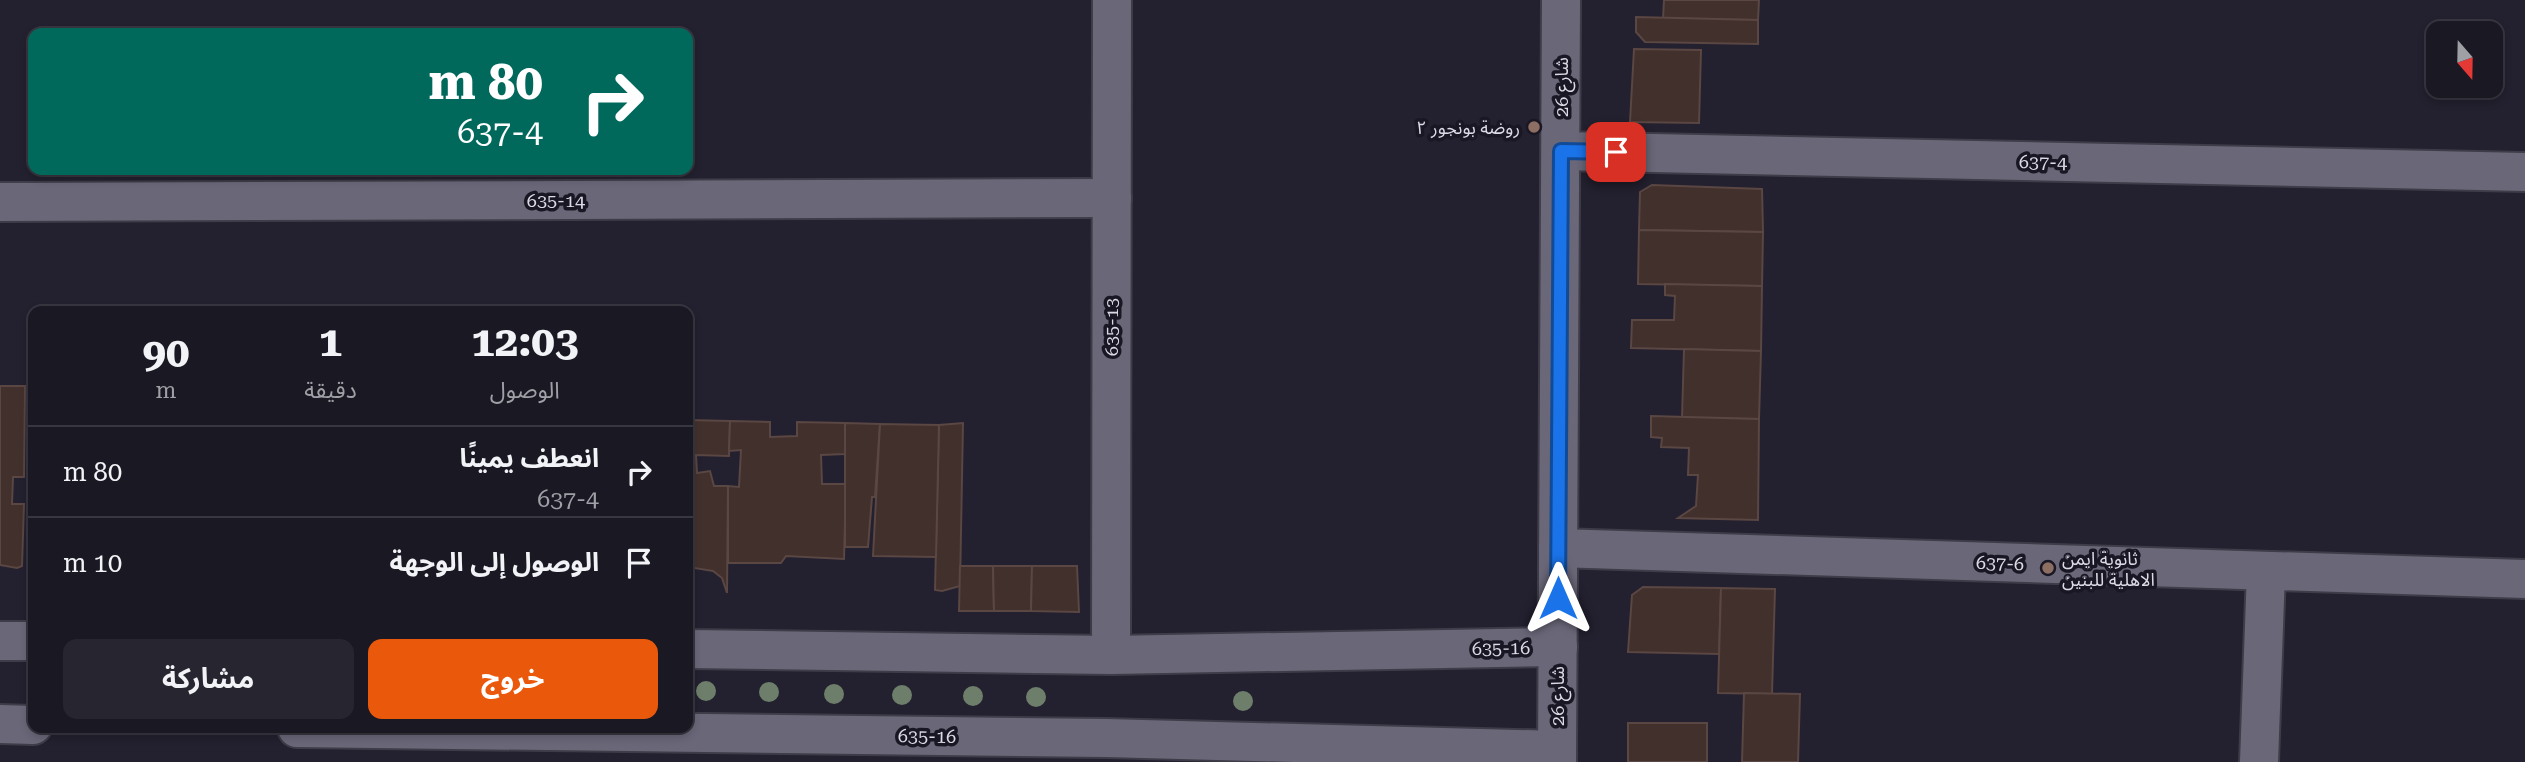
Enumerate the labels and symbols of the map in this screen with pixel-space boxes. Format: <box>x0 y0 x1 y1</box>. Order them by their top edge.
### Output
north arrow <box>2426 21 2502 98</box>
street label: شارع 26 <box>1551 57 1576 117</box>
place label: روضة بونجور ٢ <box>1416 117 1520 139</box>
marker: روضة بونجور ٢ <box>1526 119 1542 135</box>
pin <box>1586 122 1646 182</box>
street label: 637-4 <box>2019 151 2067 173</box>
street label: 635-14 <box>527 190 585 211</box>
street label: 635-13 <box>1101 298 1122 356</box>
place label: ثانوية ايمن الاهلية للبنين <box>2062 548 2155 591</box>
street label: 637-6 <box>1976 552 2024 574</box>
marker: ثانوية ايمن الاهلية للبنين <box>2040 560 2056 576</box>
position arrow <box>1521 561 1595 635</box>
street label: 635-16 <box>1472 637 1530 659</box>
street label: شارع 26 <box>1547 666 1572 726</box>
street label: 635-16 <box>898 725 956 747</box>

